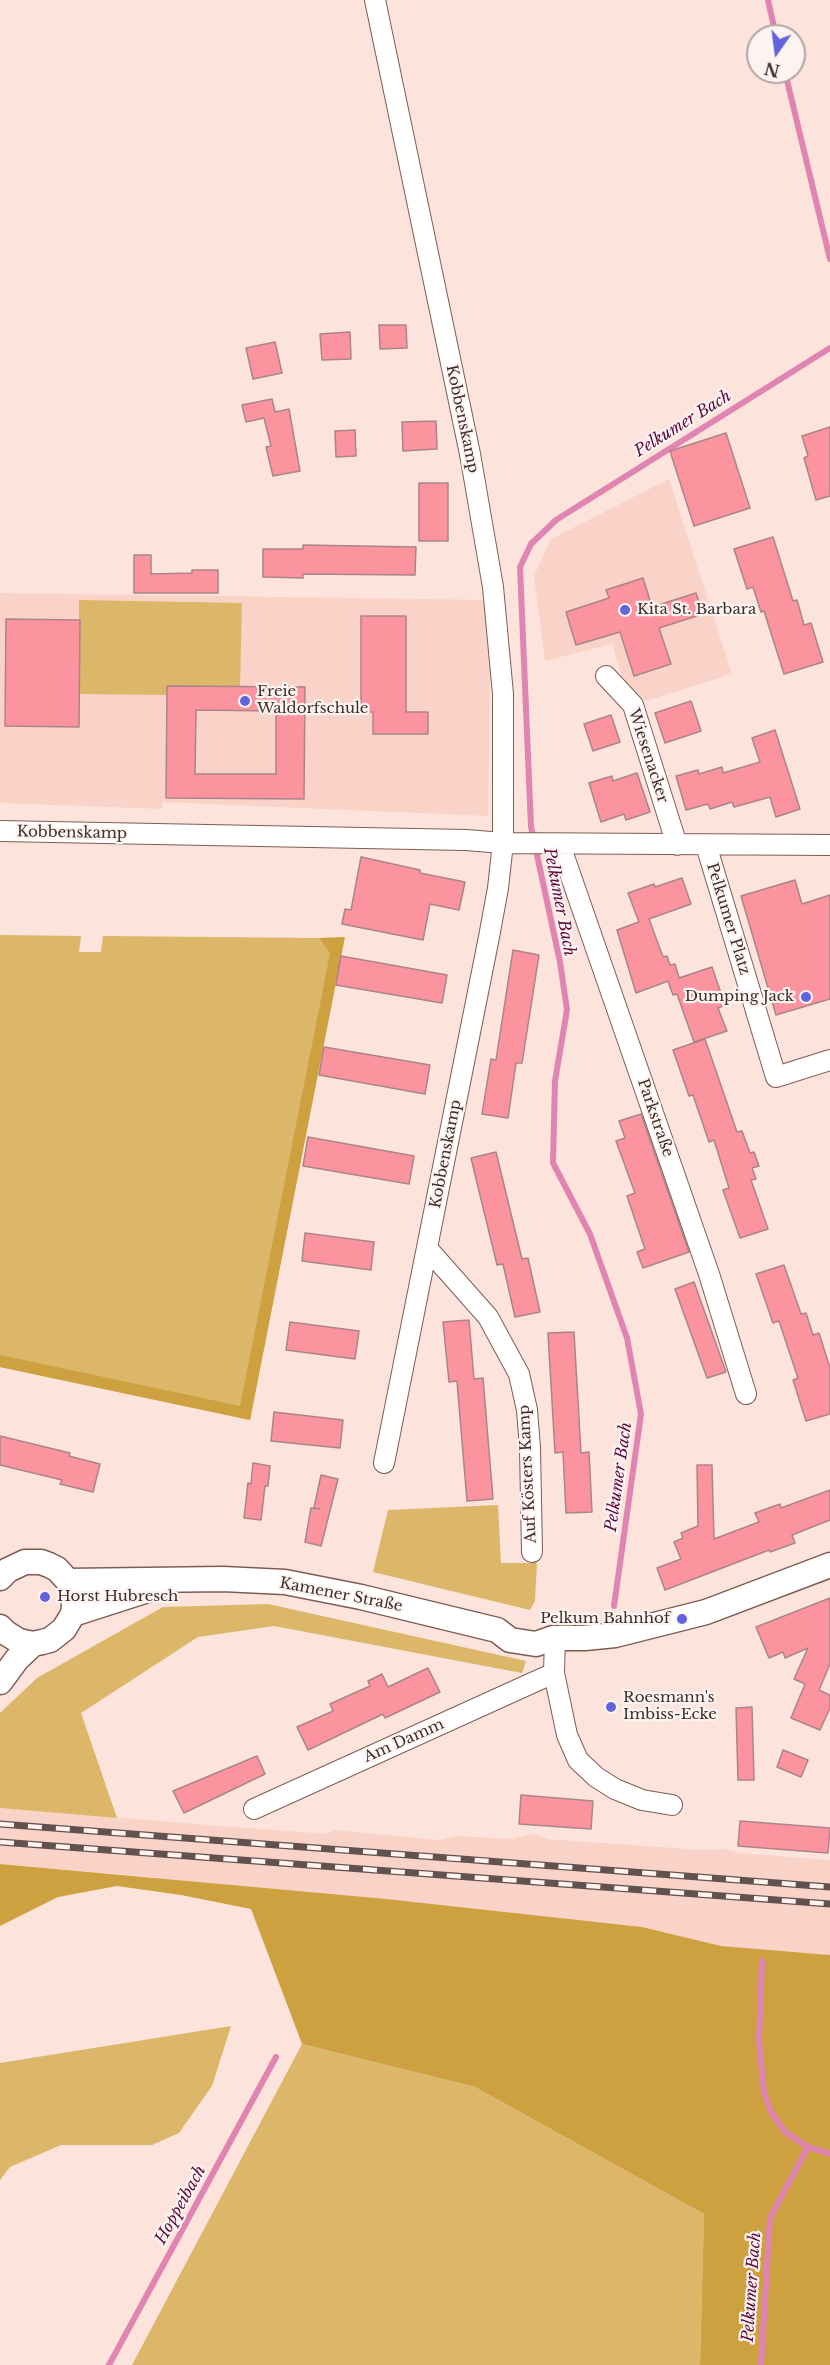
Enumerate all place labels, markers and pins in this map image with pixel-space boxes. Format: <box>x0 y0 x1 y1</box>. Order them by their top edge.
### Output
place label: Kita St. Barbara <box>637 601 756 619</box>
marker: Kita St. Barbara <box>618 603 632 617</box>
place label: Freie Waldorfschule <box>257 683 368 718</box>
marker: Freie Waldorfschule <box>238 694 252 708</box>
place label: Dumping Jack <box>685 988 794 1006</box>
marker: Dumping Jack <box>799 990 813 1004</box>
place label: Horst Hubresch <box>57 1588 178 1606</box>
marker: Horst Hubresch <box>38 1590 52 1604</box>
place label: Pelkum Bahnhof <box>540 1610 670 1628</box>
marker: Pelkum Bahnhof <box>675 1612 689 1626</box>
place label: Roesmann's Imbiss-Ecke <box>623 1689 717 1724</box>
marker: Roesmann's Imbiss-Ecke <box>604 1700 618 1714</box>

